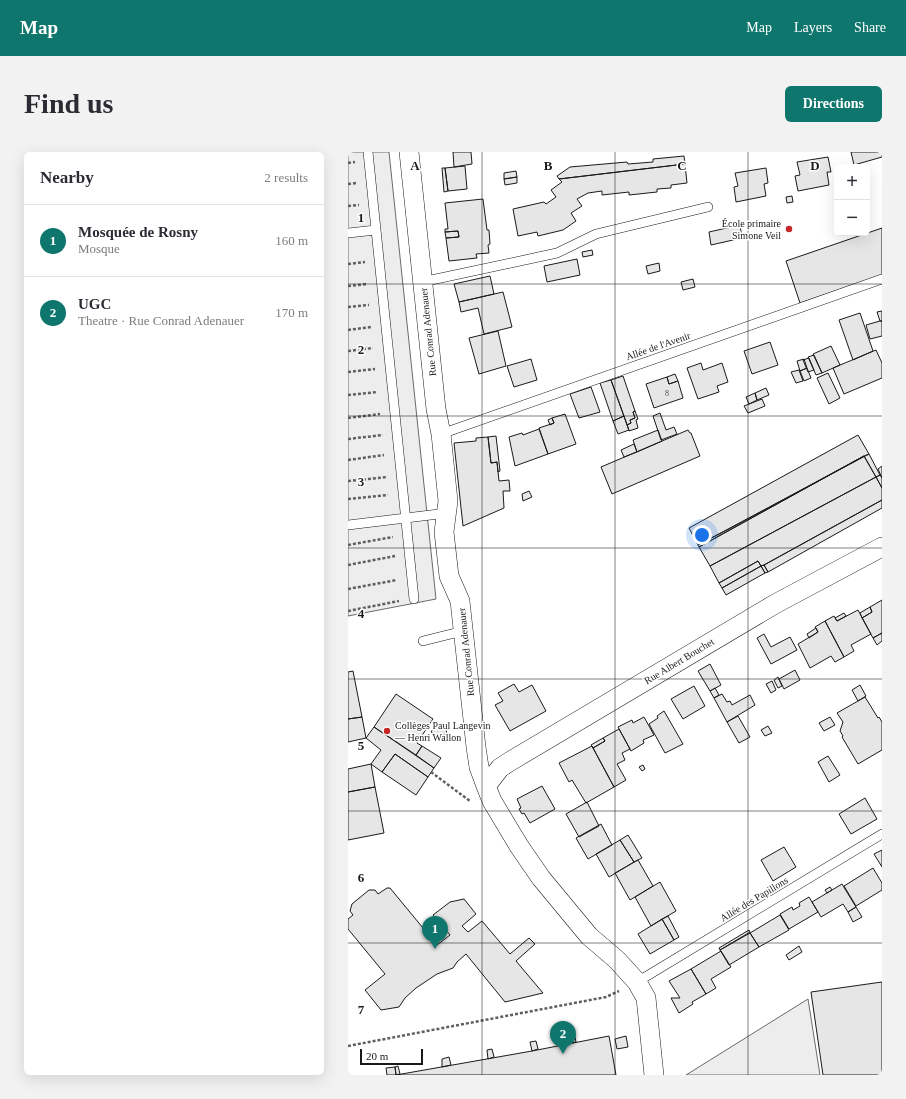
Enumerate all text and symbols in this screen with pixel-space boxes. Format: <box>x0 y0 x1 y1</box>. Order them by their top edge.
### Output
text: Map <box>20 17 58 38</box>
text: Map <box>746 20 772 35</box>
text: Layers <box>794 20 832 35</box>
text: Share <box>854 20 886 35</box>
button: Directions <box>785 86 882 122</box>
text: Find us <box>24 88 114 119</box>
text: A <box>410 158 420 173</box>
text: B <box>544 158 553 173</box>
text: C <box>677 158 687 173</box>
text: D <box>810 158 820 173</box>
map controls <box>834 164 870 236</box>
button: + <box>834 164 870 200</box>
text: Nearby <box>40 168 94 187</box>
text: 2 results <box>264 170 308 185</box>
button: − <box>834 200 870 236</box>
text: 1 <box>358 210 364 225</box>
place label: École primaire Simone Veil <box>722 218 782 241</box>
text: Mosquée de Rosny <box>78 224 198 240</box>
marker: École primaire Simone Veil <box>784 224 794 234</box>
text: 1 <box>50 233 56 248</box>
text: 160 m <box>275 233 308 248</box>
text: Mosque <box>78 241 120 256</box>
street label: Rue Conrad Adenauer <box>418 287 438 377</box>
text: UGC <box>78 296 111 312</box>
text: 2 <box>50 305 56 320</box>
text: 170 m <box>275 305 308 320</box>
text: Theatre · Rue Conrad Adenauer <box>78 313 244 328</box>
street label: Allée de l'Avenir <box>624 330 692 362</box>
text: 2 <box>358 342 364 357</box>
house number: 8 <box>665 389 669 398</box>
text: 3 <box>358 474 365 489</box>
your location <box>692 525 712 545</box>
text: 4 <box>358 606 365 621</box>
street label: Rue Conrad Adenauer <box>456 607 476 697</box>
street label: Rue Albert Bouchet <box>642 636 716 686</box>
place label: Collèges Paul Langevin — Henri Wallon <box>394 720 491 743</box>
marker: Collèges Paul Langevin — Henri Wallon <box>382 726 392 736</box>
text: 5 <box>358 738 365 753</box>
text: 6 <box>358 870 365 885</box>
street label: Allée des Papillons <box>718 874 790 924</box>
pin: 1 <box>422 916 448 949</box>
text: 7 <box>358 1002 365 1017</box>
pin: 2 <box>550 1021 576 1054</box>
scale bar <box>360 1047 423 1066</box>
text: 20 m <box>366 1050 388 1062</box>

